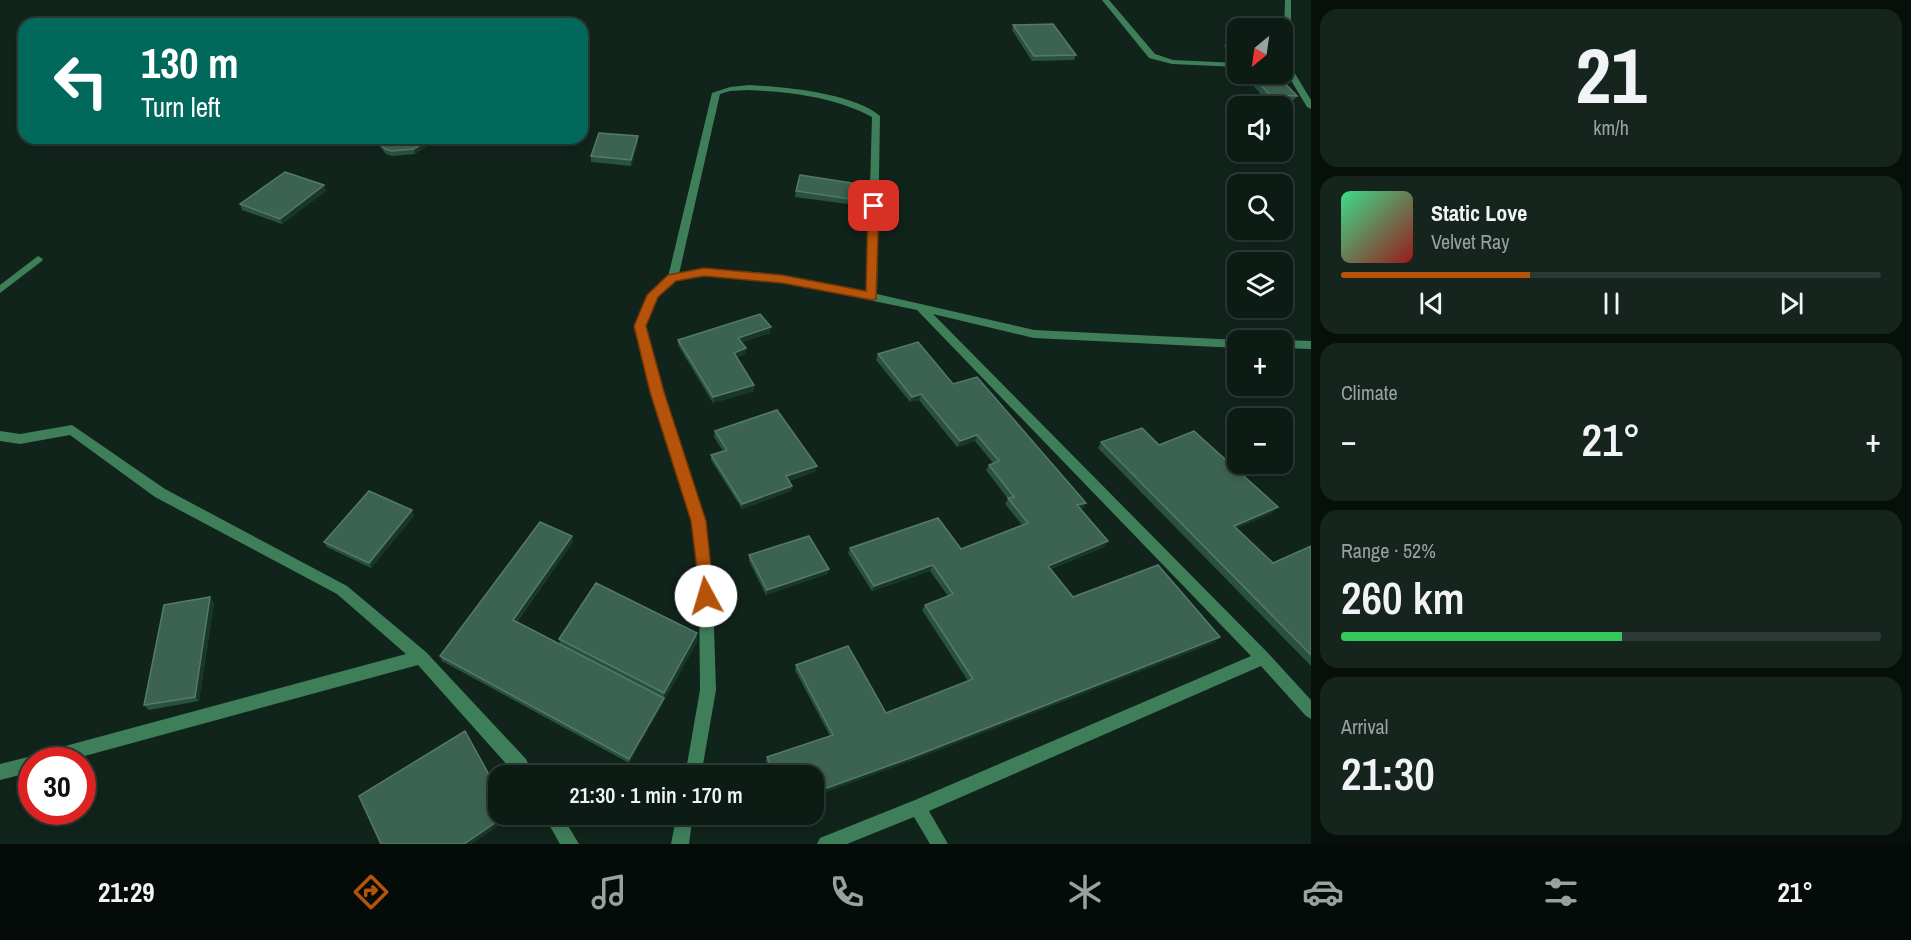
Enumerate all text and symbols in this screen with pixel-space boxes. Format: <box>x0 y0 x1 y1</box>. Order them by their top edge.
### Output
north arrow <box>1227 18 1293 84</box>
map controls <box>1227 18 1293 474</box>
text: 21 <box>1575 22 1647 127</box>
text: 130 m <box>141 35 239 91</box>
icon: left <box>42 42 120 120</box>
text: Turn left <box>141 89 220 125</box>
button: sound <box>1227 96 1293 162</box>
text: km/h <box>1593 114 1629 141</box>
button: search <box>1227 174 1293 240</box>
pin <box>848 180 899 231</box>
icon: arrive <box>857 189 890 222</box>
text: Static Love <box>1431 198 1527 228</box>
text: Velvet Ray <box>1431 228 1509 255</box>
button: layers <box>1227 252 1293 318</box>
icon: previous <box>1415 287 1448 320</box>
icon: pause <box>1595 287 1628 320</box>
icon: next <box>1775 287 1808 320</box>
button: + <box>1227 330 1293 396</box>
text: Climate <box>1341 379 1398 406</box>
button: − <box>1227 408 1293 474</box>
text: 21° <box>1581 409 1641 470</box>
text: − <box>1341 418 1357 462</box>
text: + <box>1865 418 1881 462</box>
text: Range · 52% <box>1341 537 1436 564</box>
position arrow <box>674 564 738 628</box>
text: 260 km <box>1341 567 1465 628</box>
text: Arrival <box>1341 713 1388 740</box>
text: 21:30 <box>1341 743 1435 804</box>
speed limit sign: 30 <box>18 747 96 825</box>
text: 21:30 · 1 min · 170 m <box>569 780 743 810</box>
icon: directions <box>350 871 392 913</box>
icon: music <box>588 871 630 913</box>
icon: phone <box>826 871 868 913</box>
icon: climate <box>1064 871 1106 913</box>
icon: car <box>1302 871 1344 913</box>
icon: filters <box>1540 871 1582 913</box>
text: 21:29 <box>98 874 155 910</box>
text: 21° <box>1778 874 1813 910</box>

